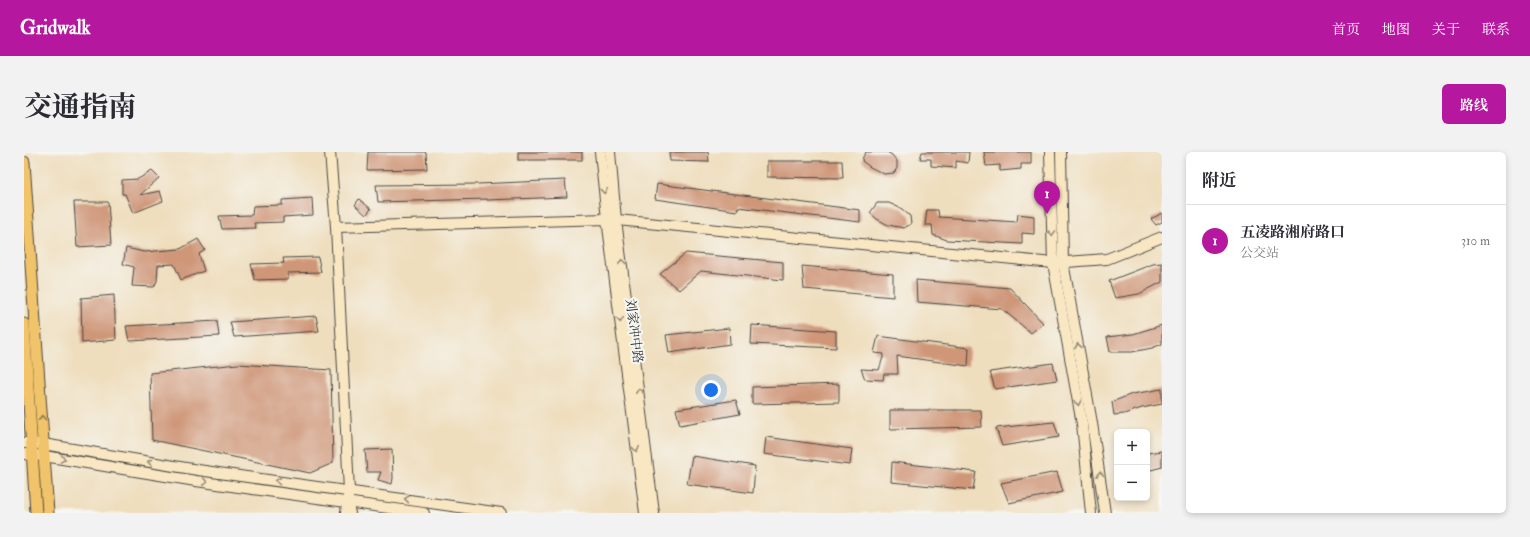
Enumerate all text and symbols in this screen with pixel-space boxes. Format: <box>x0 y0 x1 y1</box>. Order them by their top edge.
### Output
text: Gridwalk <box>20 16 91 40</box>
text: 首页 <box>1332 21 1360 38</box>
text: 地图 <box>1382 21 1410 38</box>
text: 关于 <box>1432 21 1460 38</box>
text: 联系 <box>1482 21 1510 38</box>
button: 路线 <box>1442 84 1506 124</box>
text: 交通指南 <box>24 90 136 125</box>
text: 附近 <box>1202 170 1236 191</box>
pin: 1 <box>1034 181 1060 214</box>
one-way arrow <box>599 188 608 194</box>
text: 五凌路湘府路口 <box>1240 223 1345 242</box>
one-way arrow <box>1048 230 1057 236</box>
text: 1 <box>1213 233 1217 249</box>
text: 310 m <box>1461 233 1490 249</box>
text: 公交站 <box>1240 245 1279 261</box>
one-way arrow <box>618 259 627 265</box>
street label: 刘家冲中路 <box>622 298 646 364</box>
one-way arrow <box>615 317 624 323</box>
one-way arrow <box>1075 343 1083 349</box>
your location <box>701 380 721 400</box>
one-way arrow <box>634 388 643 394</box>
one-way arrow <box>1073 400 1082 406</box>
one-way arrow <box>37 415 46 421</box>
map controls <box>1114 429 1150 501</box>
button: + <box>1114 429 1150 465</box>
one-way arrow <box>632 446 641 452</box>
one-way arrow <box>60 454 66 463</box>
one-way arrow <box>147 458 153 467</box>
button: − <box>1114 465 1150 501</box>
one-way arrow <box>1096 471 1105 477</box>
one-way arrow <box>202 477 208 486</box>
one-way arrow <box>275 477 281 486</box>
one-way arrow <box>404 495 410 504</box>

